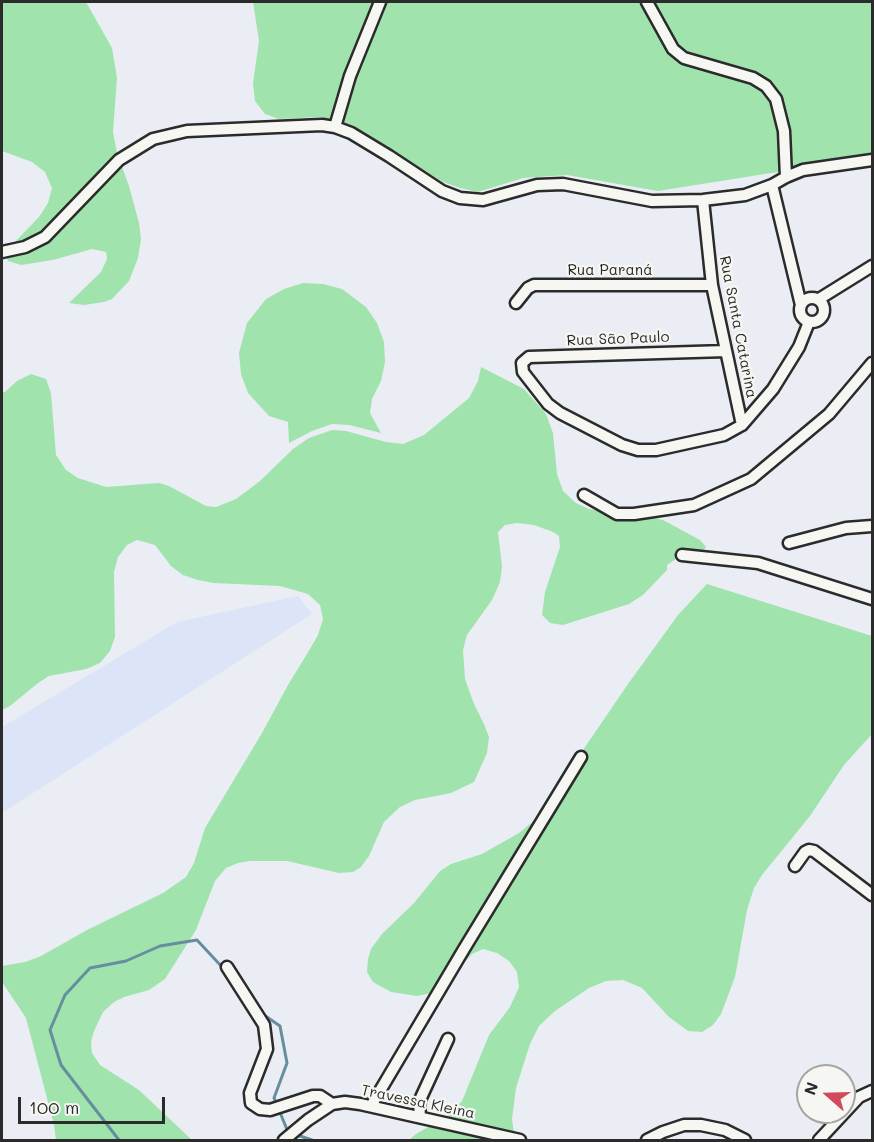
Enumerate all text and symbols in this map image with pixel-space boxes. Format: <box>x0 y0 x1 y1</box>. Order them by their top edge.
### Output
street label: Rua Santa Catarina <box>715 254 761 400</box>
street label: Rua Paraná <box>567 261 653 279</box>
street label: Rua São Paulo <box>566 328 670 350</box>
north arrow <box>796 1064 856 1124</box>
text: N <box>799 1079 822 1098</box>
street label: Travessa Kleina <box>360 1081 476 1123</box>
scale bar <box>21 1085 168 1123</box>
text: 100 m <box>29 1095 79 1119</box>

